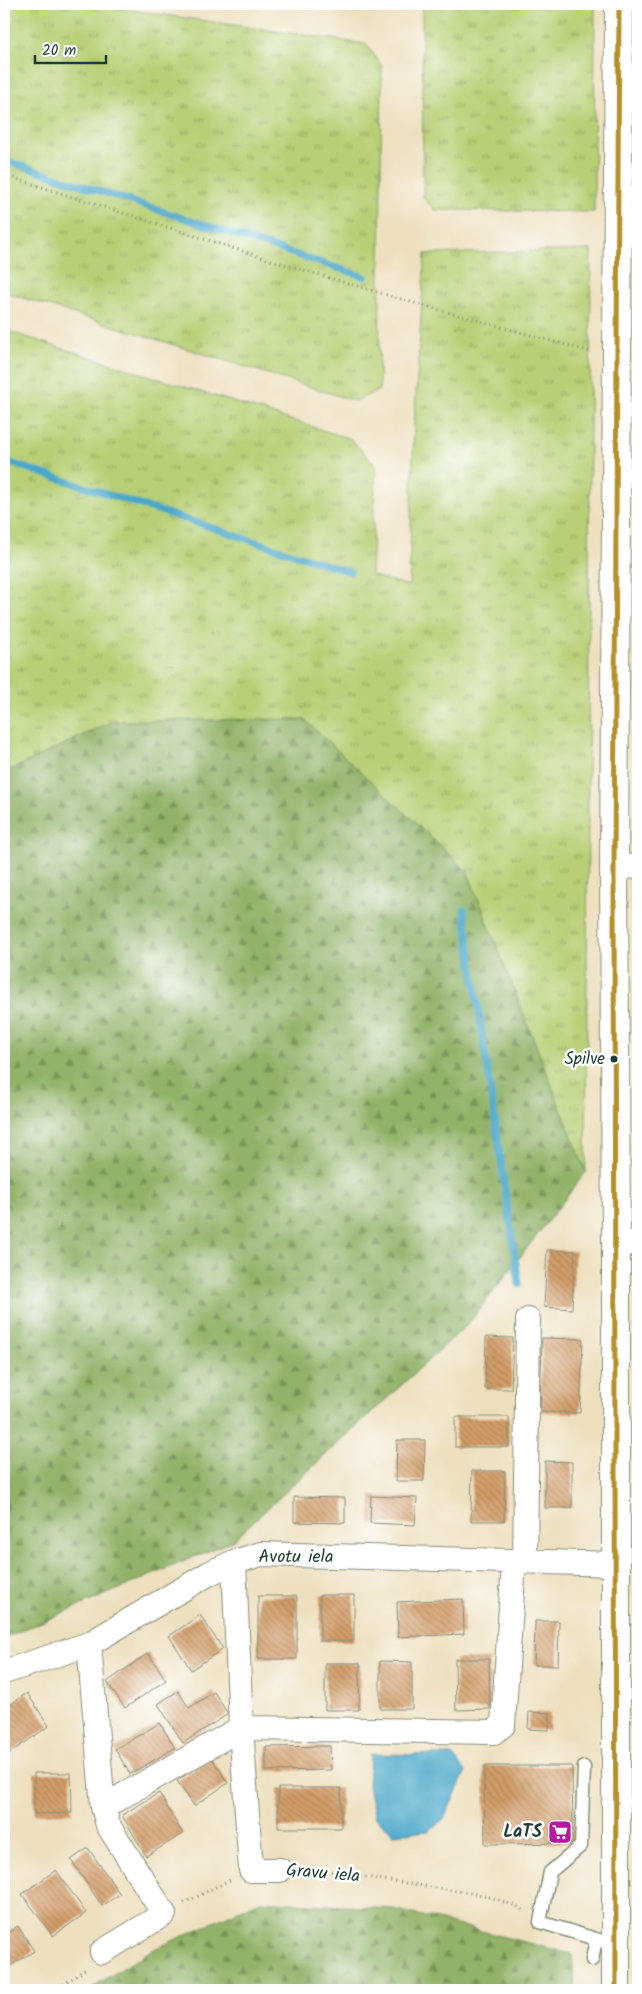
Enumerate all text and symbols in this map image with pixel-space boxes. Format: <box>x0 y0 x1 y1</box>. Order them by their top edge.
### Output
scale bar <box>35 32 106 64</box>
text: 20 m <box>42 39 76 63</box>
place label: Spilve <box>565 1046 605 1073</box>
marker: Spilve <box>609 1054 619 1064</box>
street label: Avotu iela <box>259 1543 333 1572</box>
place label: LaTS <box>503 1818 542 1847</box>
supermarket icon: LaTS <box>547 1819 573 1845</box>
street label: Gravu iela <box>285 1856 361 1892</box>

